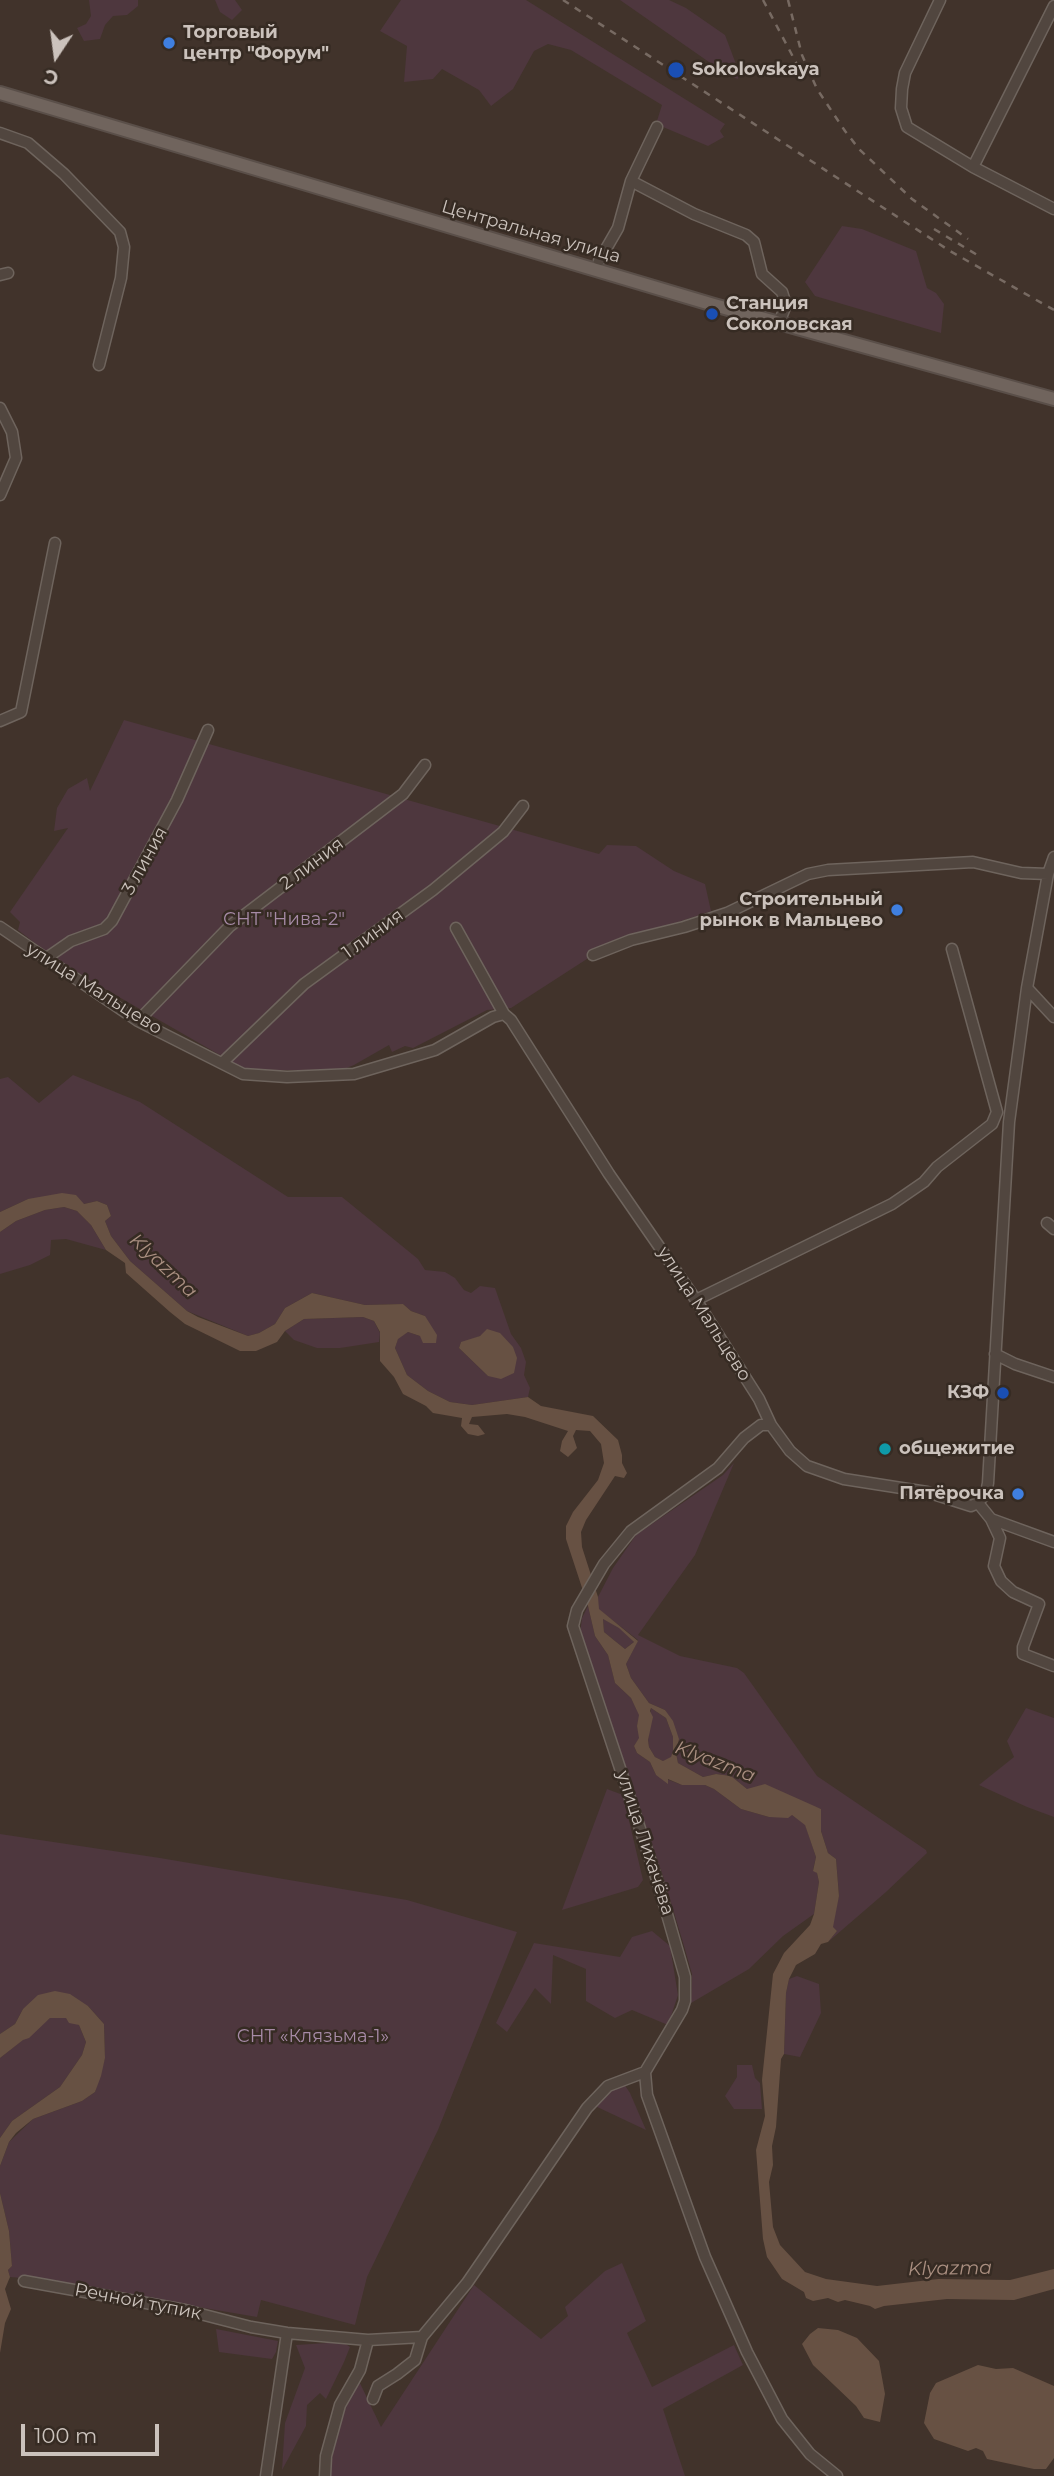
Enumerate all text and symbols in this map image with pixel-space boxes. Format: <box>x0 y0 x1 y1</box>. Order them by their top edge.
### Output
north arrow <box>21 21 91 91</box>
place label: Торговый центр "Форум" <box>183 22 329 64</box>
marker: Торговый центр "Форум" <box>161 35 177 51</box>
place label: Sokolovskaya <box>692 59 820 81</box>
marker: Sokolovskaya <box>666 60 686 80</box>
text: С <box>42 64 60 90</box>
street label: Центральная улица <box>439 196 623 268</box>
place label: Станция Соколовская <box>726 293 853 336</box>
marker: Станция Соколовская <box>704 306 720 322</box>
street label: 3 линия <box>118 823 172 899</box>
street label: 2 линия <box>276 833 348 895</box>
place label: Строительный рынок в Мальцево <box>700 889 883 932</box>
marker: Строительный рынок в Мальцево <box>889 902 905 918</box>
street label: 1 линия <box>338 905 408 963</box>
park label: СНТ "Нива-2" <box>223 909 345 931</box>
street label: улица Мальцево <box>22 938 166 1040</box>
water label: Klyazma <box>124 1229 202 1303</box>
street label: улица Мальцево <box>652 1243 756 1385</box>
place label: КЗФ <box>947 1382 989 1404</box>
marker: КЗФ <box>995 1385 1011 1401</box>
place label: общежитие <box>899 1438 1015 1460</box>
marker: общежитие <box>877 1441 893 1457</box>
place label: Пятёрочка <box>899 1483 1004 1505</box>
marker: Пятёрочка <box>1010 1486 1026 1502</box>
water label: Klyazma <box>672 1736 758 1788</box>
street label: улица Лихачёва <box>611 1768 679 1918</box>
park label: СНТ «Клязьма-1» <box>237 2026 389 2048</box>
water label: Klyazma <box>908 2257 992 2281</box>
street label: Речной тупик <box>73 2279 203 2325</box>
scale bar <box>24 2410 163 2454</box>
text: 100 m <box>34 2423 97 2448</box>

